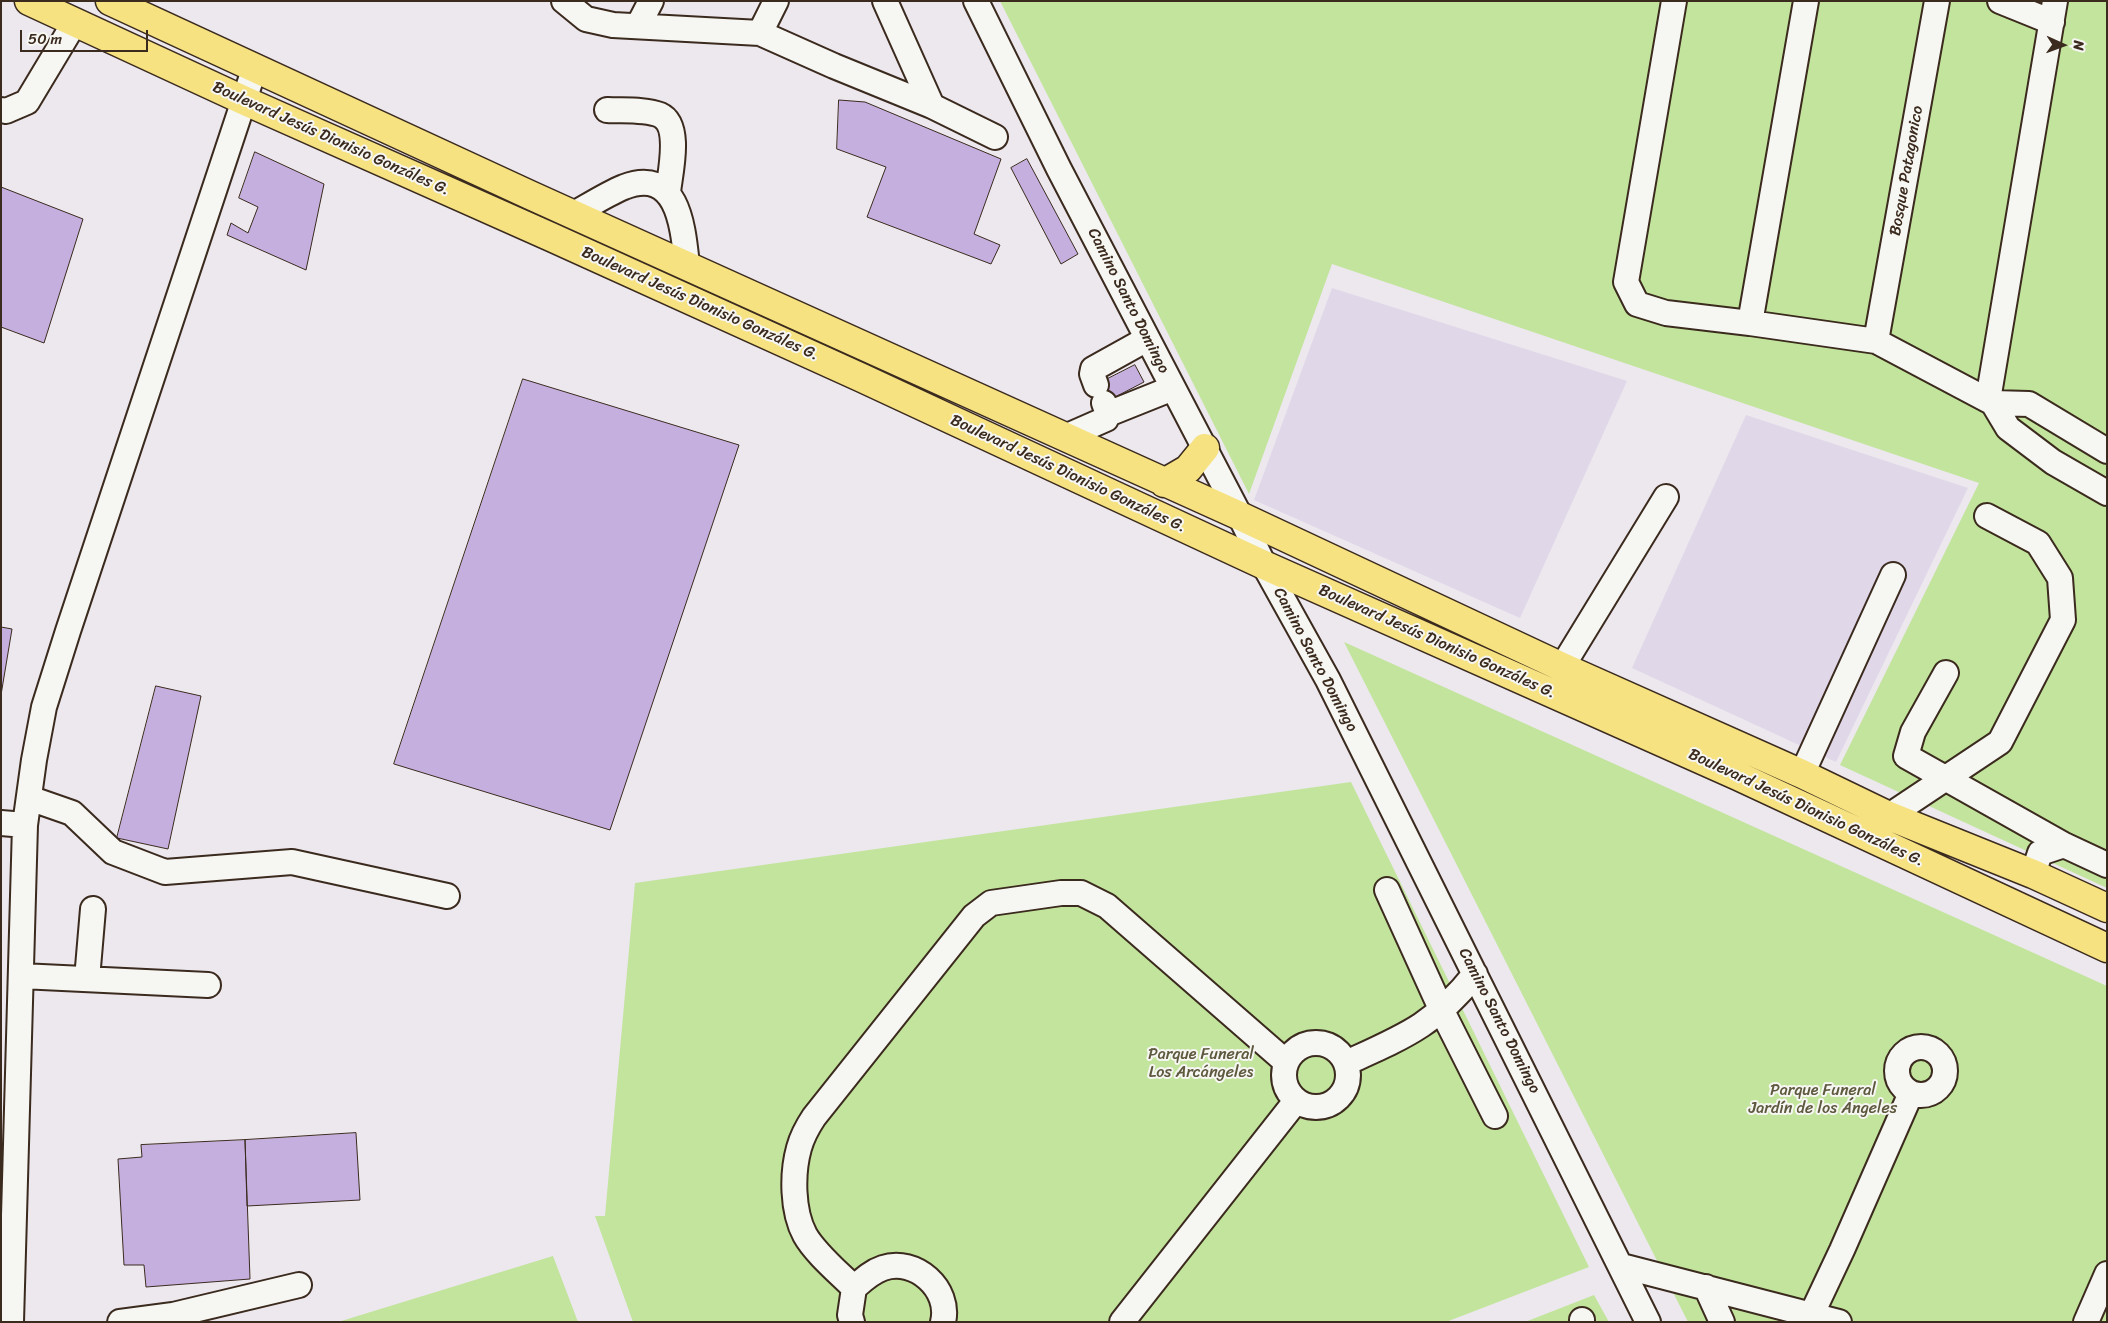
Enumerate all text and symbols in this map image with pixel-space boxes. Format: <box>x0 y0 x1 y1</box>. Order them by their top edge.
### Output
scale bar <box>22 20 150 52</box>
north arrow <box>2038 20 2088 70</box>
text: 50 m <box>28 26 62 52</box>
text: N <box>2066 40 2091 51</box>
street label: Boulevard Jesús Dionisio Gonzáles G. <box>209 78 453 200</box>
street label: Bosque Patagonico <box>1886 104 1928 238</box>
street label: Camino Santo Domingo <box>1083 225 1173 377</box>
street label: Boulevard Jesús Dionisio Gonzáles G. <box>578 243 822 365</box>
street label: Boulevard Jesús Dionisio Gonzáles G. <box>947 411 1189 537</box>
street label: Boulevard Jesús Dionisio Gonzáles G. <box>1315 581 1559 703</box>
street label: Camino Santo Domingo <box>1269 585 1361 735</box>
street label: Boulevard Jesús Dionisio Gonzáles G. <box>1685 745 1927 871</box>
street label: Camino Santo Domingo <box>1454 945 1544 1097</box>
park label: Parque Funeral Los Arcángeles <box>1148 1045 1254 1083</box>
park label: Parque Funeral Jardín de los Ángeles <box>1749 1081 1897 1119</box>

